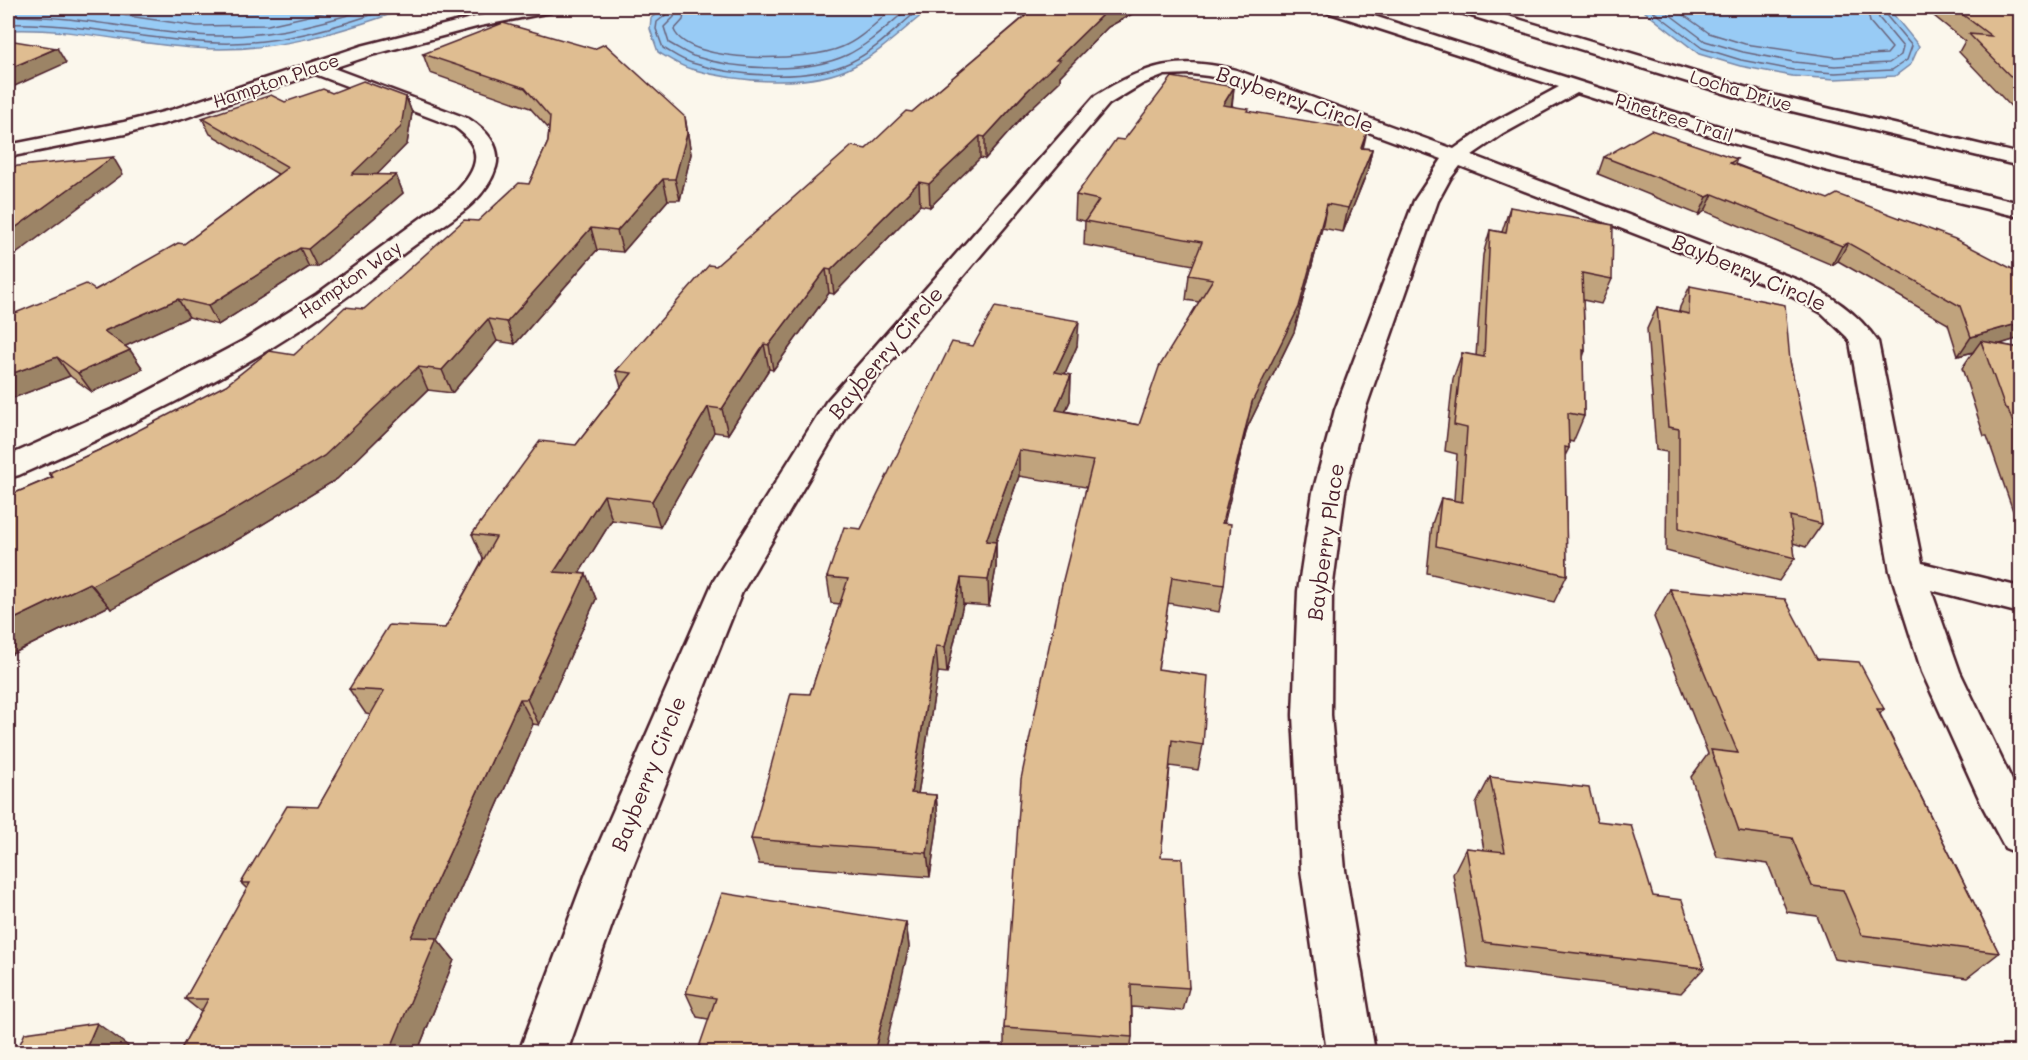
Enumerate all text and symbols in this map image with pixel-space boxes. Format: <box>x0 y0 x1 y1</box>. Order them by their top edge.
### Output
street label: Hampton Place <box>209 47 342 113</box>
street label: Bayberry Circle <box>1213 59 1378 138</box>
street label: Locha Drive <box>1687 64 1795 116</box>
street label: Pinetree Trail <box>1612 87 1736 147</box>
street label: Bayberry Circle <box>1668 227 1831 316</box>
street label: Hampton Way <box>293 235 406 323</box>
street label: Bayberry Circle <box>822 280 948 424</box>
street label: Bayberry Place <box>1300 461 1349 622</box>
street label: Bayberry Circle <box>604 692 691 855</box>

